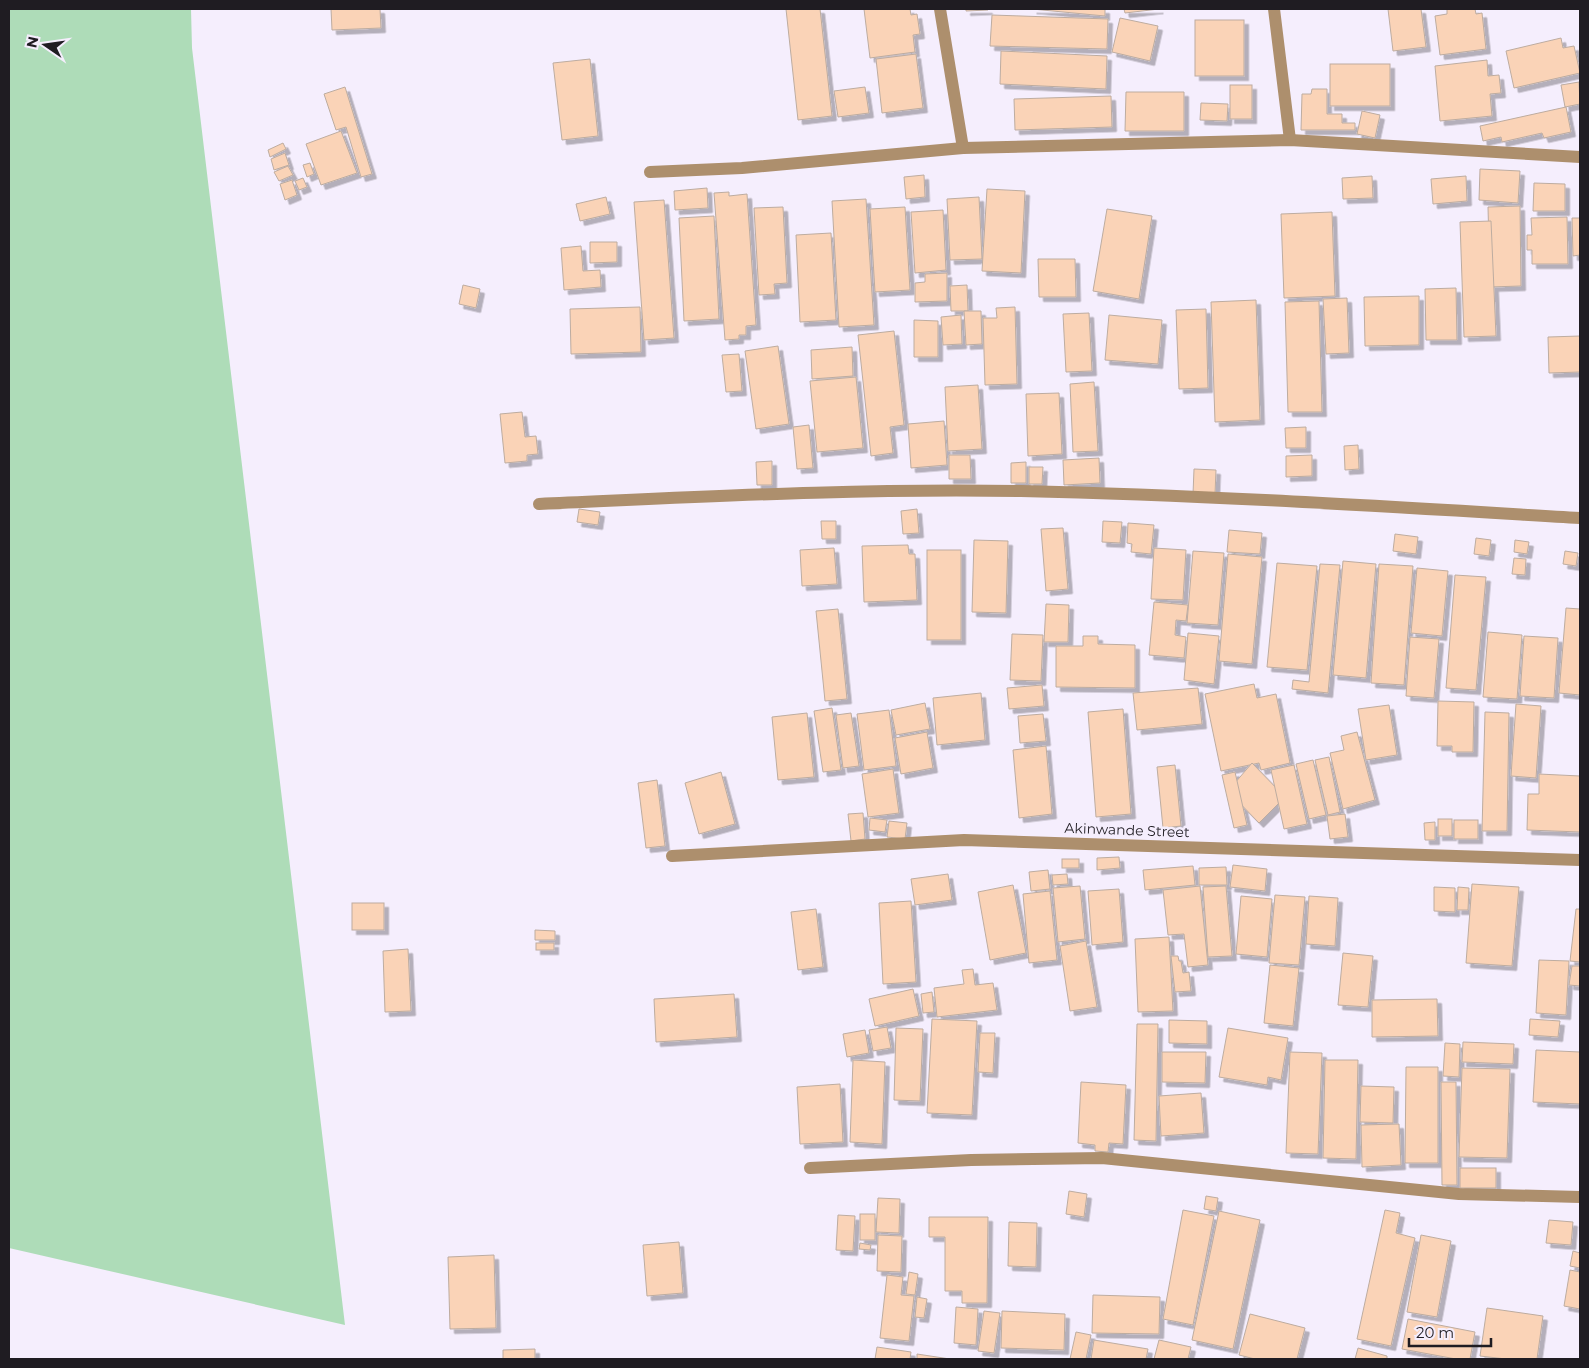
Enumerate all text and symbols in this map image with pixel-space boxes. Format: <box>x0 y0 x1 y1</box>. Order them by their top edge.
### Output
north arrow <box>20 20 70 70</box>
text: N <box>22 35 42 50</box>
street label: Akinwande Street <box>1064 819 1190 841</box>
scale bar <box>1409 1316 1492 1348</box>
text: 20 m <box>1416 1323 1454 1342</box>

